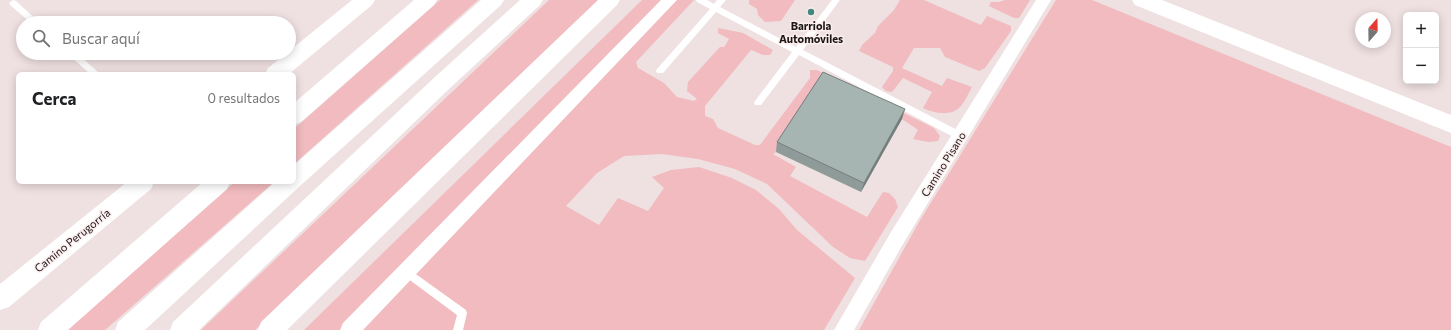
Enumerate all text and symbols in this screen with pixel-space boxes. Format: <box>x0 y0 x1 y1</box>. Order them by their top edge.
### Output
marker: Barriola Automóviles <box>806 7 816 17</box>
north arrow <box>1355 12 1391 48</box>
map controls <box>1403 12 1439 84</box>
button: + <box>1403 12 1439 48</box>
search box <box>16 16 296 60</box>
place label: Barriola Automóviles <box>779 19 843 45</box>
icon: search <box>30 27 52 49</box>
text: Buscar aquí <box>62 29 140 47</box>
button: − <box>1403 48 1439 84</box>
text: Cerca <box>32 88 77 109</box>
text: 0 resultados <box>208 90 280 106</box>
street label: Camino Pisano <box>918 129 968 199</box>
street label: Camino Perugorría <box>32 206 112 274</box>

